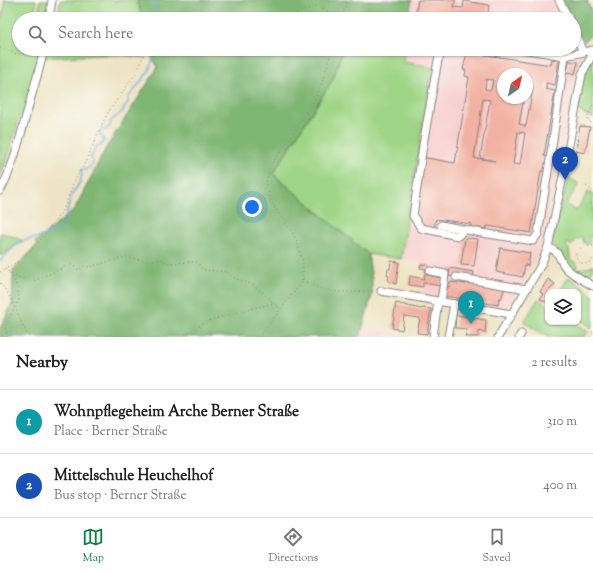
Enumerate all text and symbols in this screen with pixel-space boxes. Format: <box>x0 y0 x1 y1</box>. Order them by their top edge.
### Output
search box <box>12 12 581 56</box>
icon: search <box>26 23 48 45</box>
text: Search here <box>58 24 133 45</box>
north arrow <box>497 68 533 104</box>
pin: 2 <box>552 147 578 180</box>
your location <box>242 197 262 217</box>
map controls <box>545 289 581 325</box>
button: layers <box>545 289 581 325</box>
pin: 1 <box>458 291 484 324</box>
text: Nearby <box>16 351 68 375</box>
text: 2 results <box>532 354 577 372</box>
text: Wohnpflegeheim Arche Berner Straße <box>54 402 299 423</box>
text: 1 <box>27 413 31 431</box>
text: 310 m <box>547 413 577 431</box>
text: Place · Berner Straße <box>54 423 168 441</box>
text: Mittelschule Heuchelhof <box>54 466 213 487</box>
text: 2 <box>26 477 32 495</box>
text: 400 m <box>543 477 577 495</box>
text: Bus stop · Berner Straße <box>54 487 186 505</box>
tab: Map <box>82 526 104 566</box>
tab: Directions <box>269 526 318 566</box>
tab: Saved <box>483 526 511 566</box>

